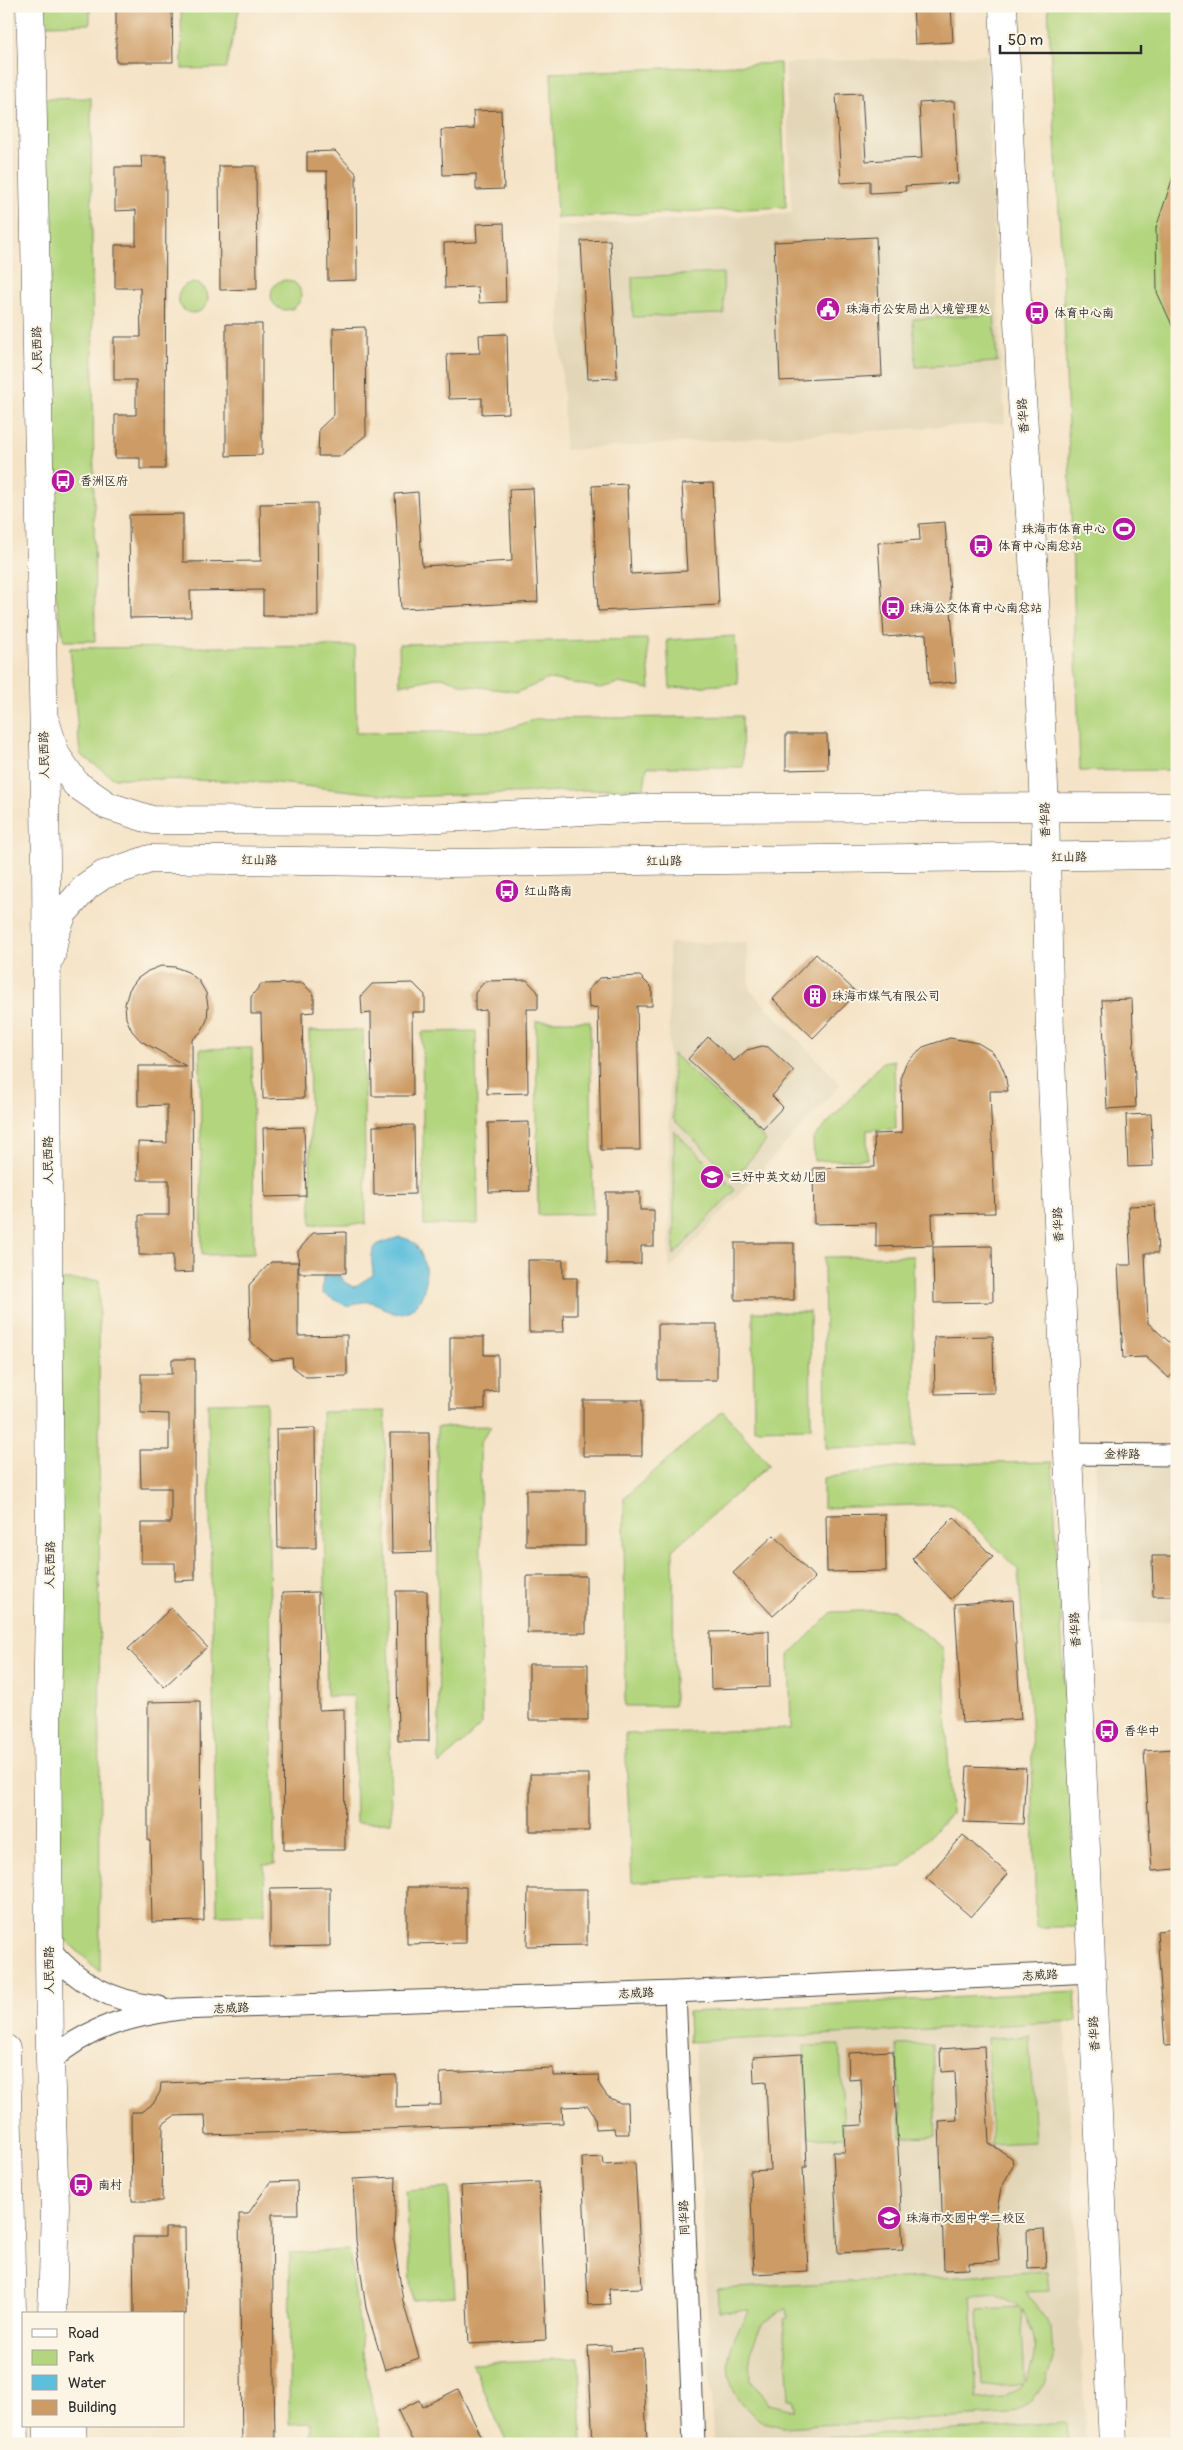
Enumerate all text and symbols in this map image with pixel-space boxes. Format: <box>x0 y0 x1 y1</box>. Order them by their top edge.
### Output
scale bar <box>1000 22 1142 54</box>
text: 50 m <box>1008 31 1043 50</box>
public building icon: 珠海市公安局出入境管理处 <box>815 296 841 322</box>
bus stop icon: 体育中心南 <box>1024 300 1050 326</box>
place label: 珠海市公安局出入境管理处 <box>846 302 990 317</box>
place label: 体育中心南 <box>1054 306 1114 321</box>
street label: 人民西路 <box>30 326 45 374</box>
street label: 香华路 <box>1015 397 1032 434</box>
bus stop icon: 香洲区府 <box>50 468 76 494</box>
place label: 香洲区府 <box>80 474 128 489</box>
sports icon: 珠海市体育中心 <box>1111 516 1137 542</box>
place label: 珠海市体育中心 <box>1022 522 1106 537</box>
bus stop icon: 体育中心南总站 <box>968 533 994 559</box>
place label: 体育中心南总站 <box>998 539 1082 554</box>
bus stop icon: 珠海公交体育中心南总站 <box>880 595 906 621</box>
place label: 珠海公交体育中心南总站 <box>910 601 1042 616</box>
street label: 人民西路 <box>37 731 52 779</box>
street label: 香华路 <box>1038 802 1053 838</box>
street label: 红山路 <box>1051 850 1087 865</box>
street label: 红山路 <box>241 853 277 868</box>
street label: 红山路 <box>646 854 682 869</box>
bus stop icon: 红山路南 <box>494 878 520 904</box>
place label: 红山路南 <box>524 884 572 899</box>
building icon: 珠海市煤气有限公司 <box>802 983 828 1009</box>
place label: 珠海市煤气有限公司 <box>832 989 940 1004</box>
street label: 人民西路 <box>41 1136 56 1184</box>
school or university icon: 三好中英文幼儿园 <box>699 1164 725 1190</box>
place label: 三好中英文幼儿园 <box>730 1170 826 1185</box>
street label: 香华路 <box>1050 1207 1067 1243</box>
street label: 金桦路 <box>1104 1447 1140 1462</box>
street label: 人民西路 <box>43 1541 58 1589</box>
street label: 香华路 <box>1067 1612 1084 1648</box>
bus stop icon: 香华中 <box>1094 1718 1120 1744</box>
place label: 香华中 <box>1124 1724 1160 1739</box>
street label: 人民西路 <box>42 1946 57 1994</box>
street label: 志威路 <box>1022 1967 1058 1984</box>
street label: 志威路 <box>618 1985 654 2002</box>
street label: 志威路 <box>213 2000 249 2017</box>
street label: 香华路 <box>1086 2016 1103 2052</box>
bus stop icon: 南村 <box>68 2172 94 2198</box>
place label: 南村 <box>98 2178 122 2193</box>
street label: 同华路 <box>676 2200 693 2236</box>
school or university icon: 珠海市文园中学二校区 <box>876 2205 902 2231</box>
place label: 珠海市文园中学二校区 <box>906 2211 1026 2226</box>
legend <box>22 2312 185 2428</box>
text: Road <box>68 2324 99 2343</box>
text: Park <box>68 2348 95 2367</box>
text: Water <box>68 2374 107 2393</box>
text: Building <box>68 2398 116 2417</box>

